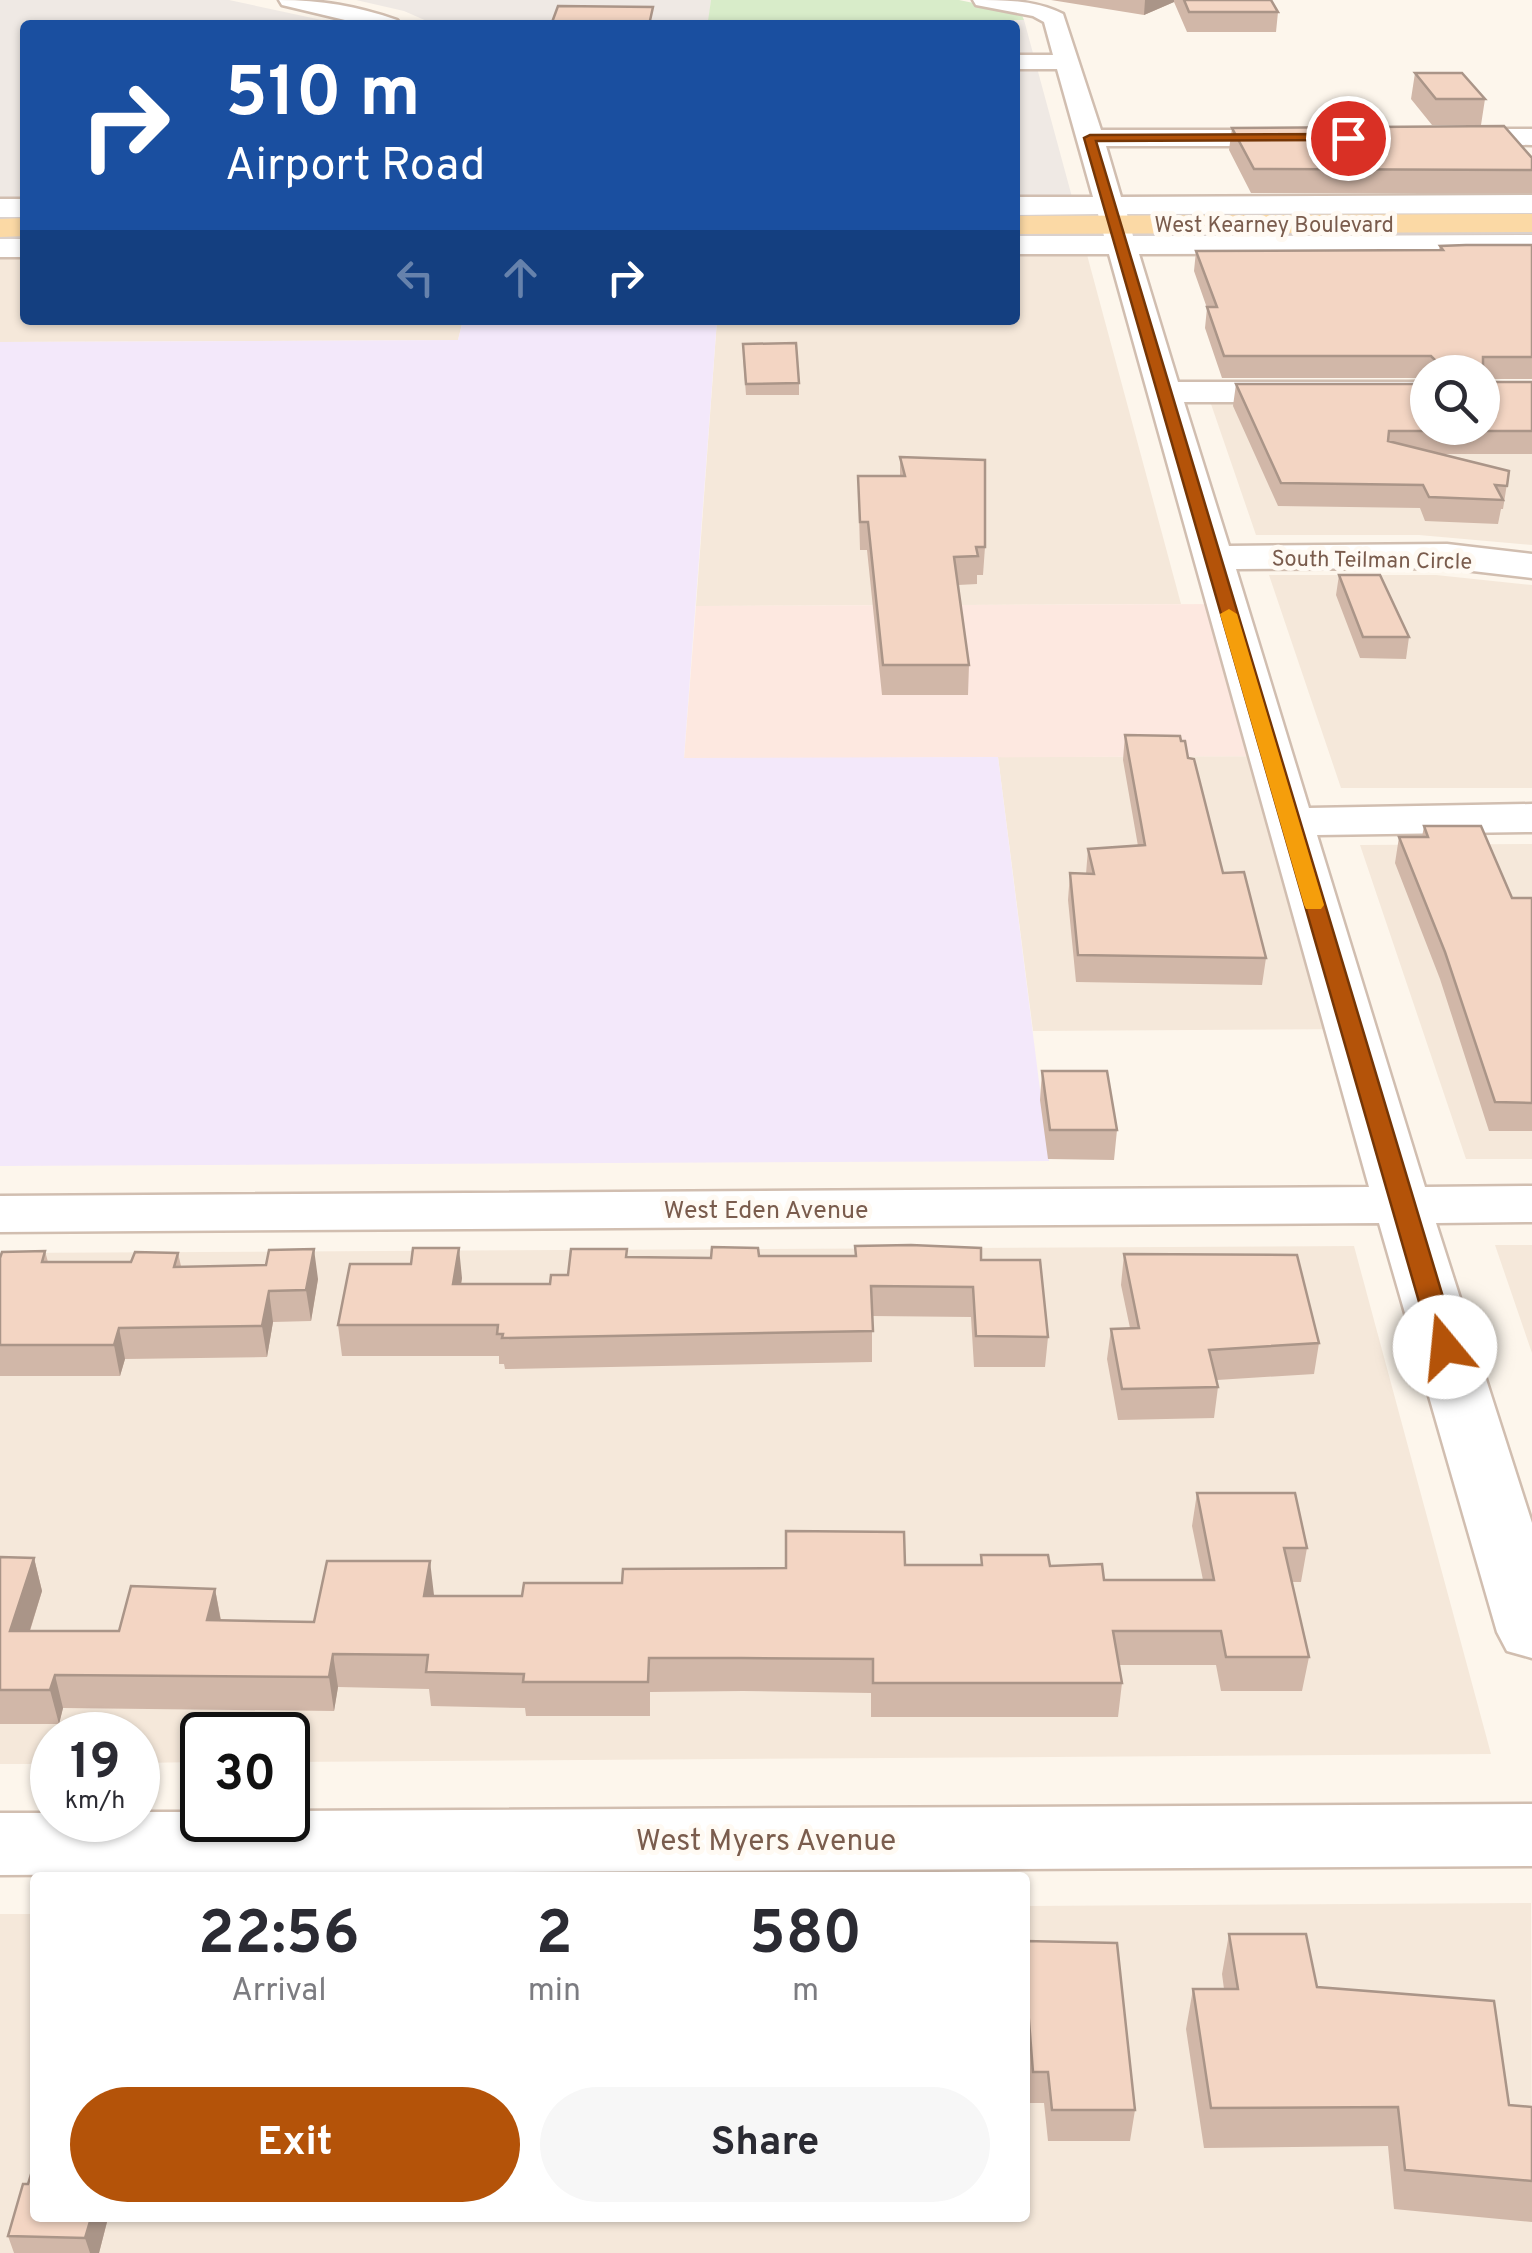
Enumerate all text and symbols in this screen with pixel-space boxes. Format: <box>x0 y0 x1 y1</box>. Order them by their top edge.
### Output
text: 510 m <box>225 52 421 141</box>
icon: right <box>60 60 190 190</box>
pin <box>1306 96 1391 181</box>
icon: arrive <box>1321 111 1376 166</box>
text: Airport Road <box>225 139 485 196</box>
street label: West Kearney Boulevard <box>1154 213 1394 240</box>
icon: left <box>388 250 443 305</box>
icon: ahead <box>493 250 548 305</box>
icon: right <box>598 250 653 305</box>
map controls <box>1410 355 1500 445</box>
button: search <box>1410 355 1500 445</box>
street label: South Teilman Circle <box>1271 546 1472 577</box>
street label: West Eden Avenue <box>664 1196 868 1228</box>
position arrow <box>1393 1295 1497 1399</box>
speed limit sign: 30 <box>180 1712 310 1842</box>
text: 19 <box>70 1733 120 1796</box>
text: km/h <box>65 1786 125 1818</box>
street label: West Myers Avenue <box>636 1824 896 1861</box>
text: 22:56 <box>198 1899 360 1975</box>
text: 2 <box>536 1899 573 1975</box>
text: 580 <box>749 1899 862 1975</box>
text: Arrival <box>231 1972 327 2012</box>
text: min <box>528 1972 581 2012</box>
text: m <box>792 1972 819 2012</box>
button: Exit <box>70 2087 520 2202</box>
button: Share <box>540 2087 990 2202</box>

